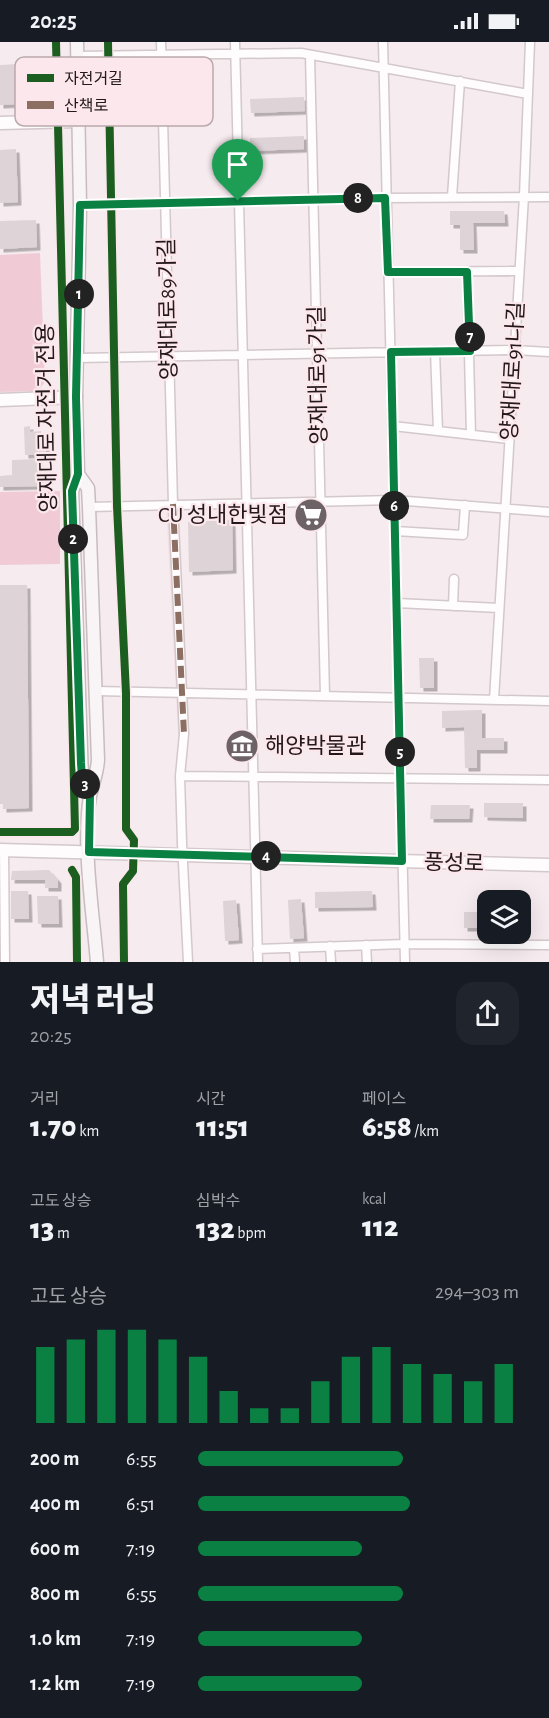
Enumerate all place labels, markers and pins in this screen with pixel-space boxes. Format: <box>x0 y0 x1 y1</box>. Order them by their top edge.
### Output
pin <box>212 139 263 201</box>
pin: 8 <box>343 183 373 213</box>
pin: 1 <box>64 279 94 309</box>
pin: 7 <box>455 322 485 352</box>
pin: 6 <box>379 491 409 521</box>
supermarket icon: CU 성내한빛점 <box>293 497 329 533</box>
place label: CU 성내한빛점 <box>158 503 288 526</box>
pin: 2 <box>58 524 88 554</box>
museum icon: 해양박물관 <box>224 728 260 764</box>
place label: 해양박물관 <box>265 734 366 757</box>
pin: 5 <box>385 737 415 767</box>
pin: 3 <box>70 769 100 799</box>
pin: 4 <box>251 841 281 871</box>

